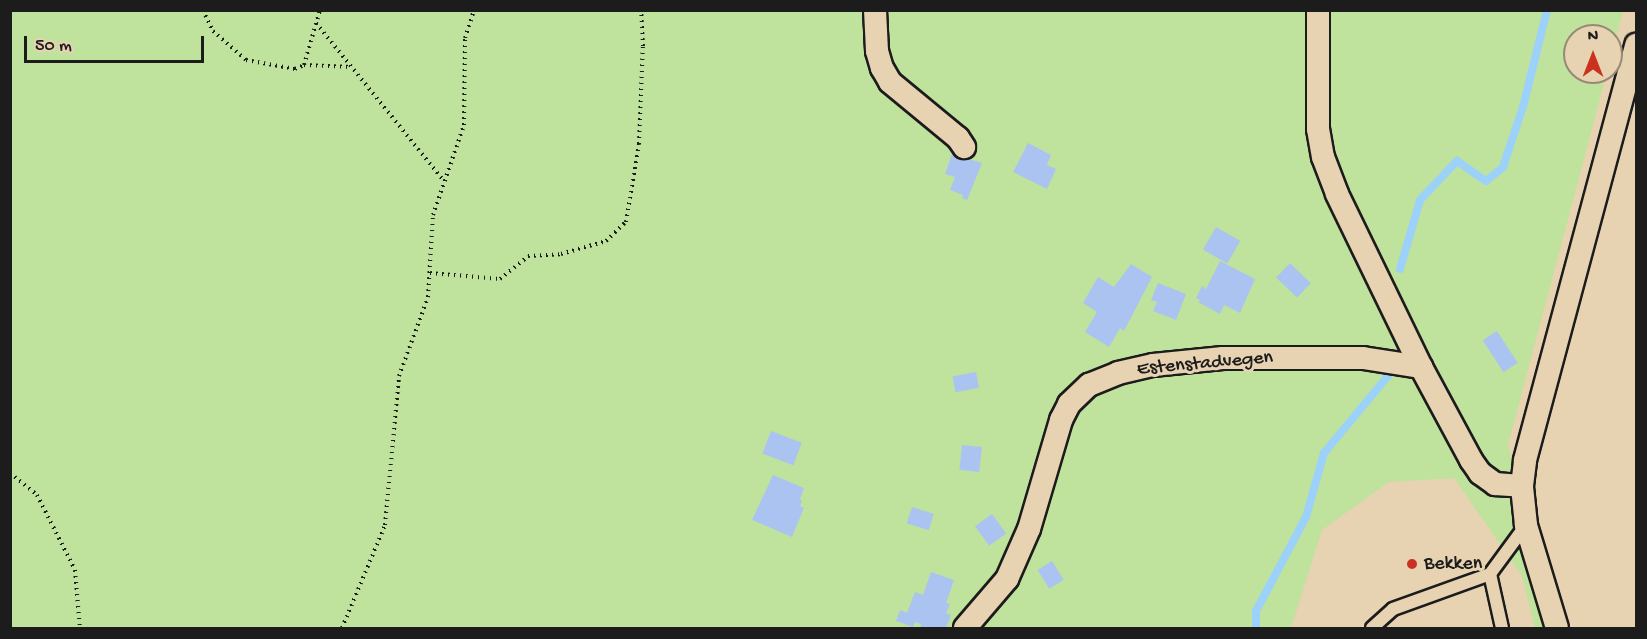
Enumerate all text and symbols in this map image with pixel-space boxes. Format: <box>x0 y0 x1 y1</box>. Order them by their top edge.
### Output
scale bar <box>27 24 207 62</box>
north arrow <box>1563 24 1623 84</box>
text: N <box>1588 28 1598 47</box>
text: 50 m <box>35 36 72 57</box>
street label: Estenstadvegen <box>1136 346 1274 382</box>
place label: Bekken <box>1424 552 1482 576</box>
marker: Bekken <box>1405 557 1419 571</box>

